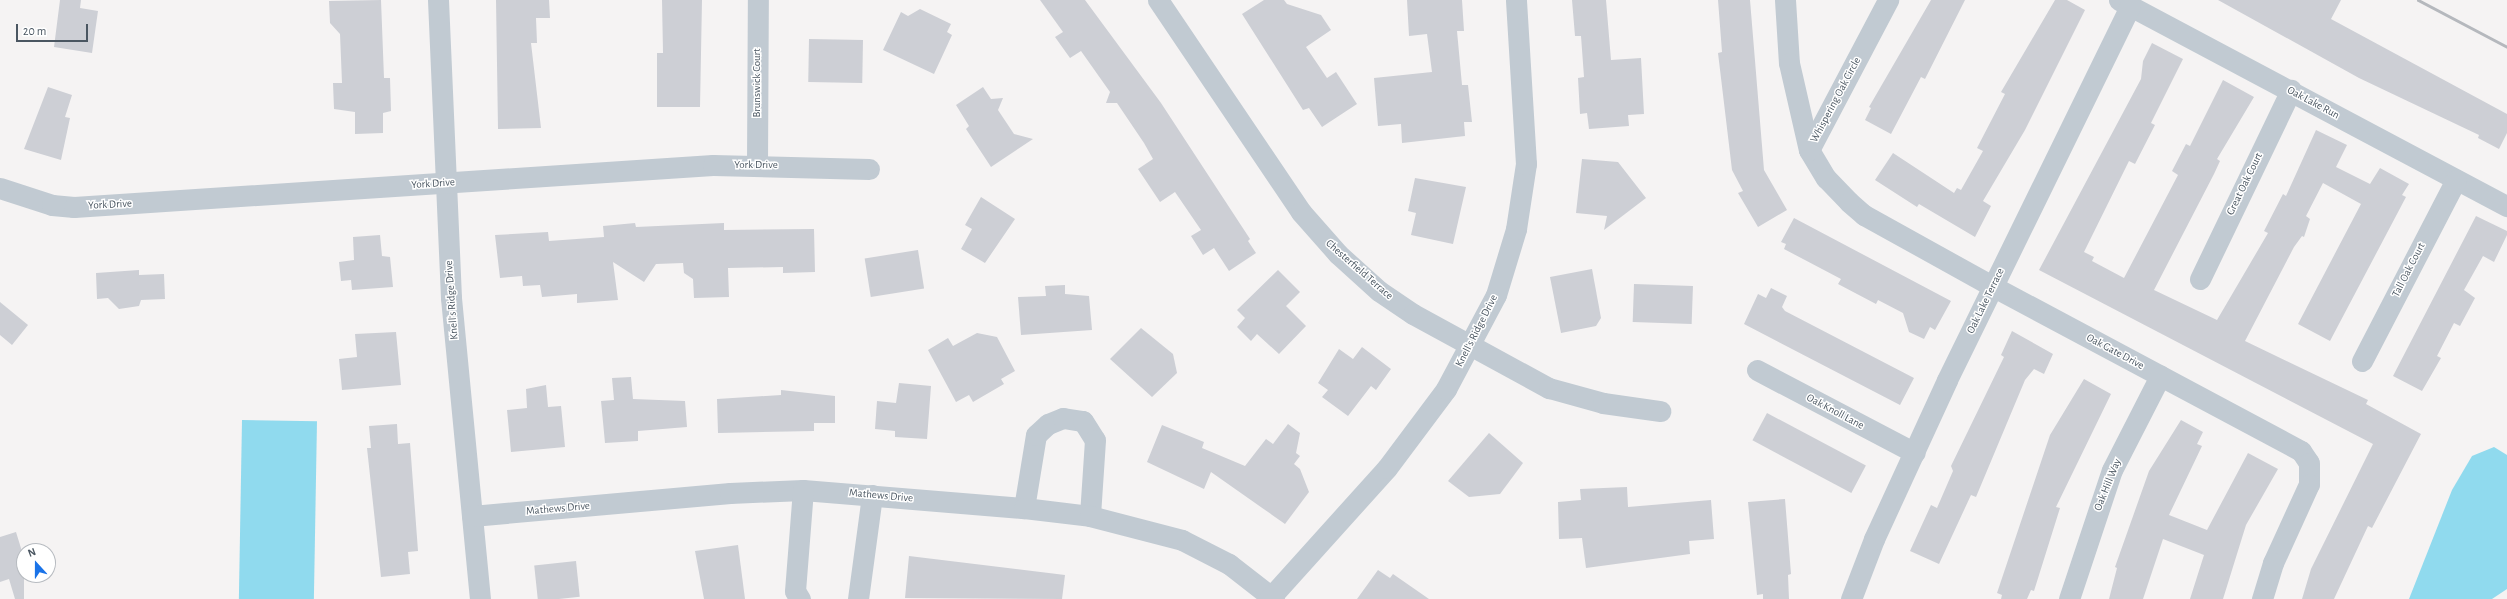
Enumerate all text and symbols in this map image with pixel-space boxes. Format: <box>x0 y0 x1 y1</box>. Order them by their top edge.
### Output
scale bar <box>18 16 90 42</box>
text: 20 m <box>23 25 46 37</box>
street label: Brunswick Court <box>750 48 764 118</box>
street label: Whispering Oak Circle <box>1808 55 1864 145</box>
street label: Oak Lake Run <box>2285 84 2341 122</box>
street label: Great Oak Court <box>2224 151 2266 217</box>
street label: York Drive <box>734 158 778 172</box>
street label: York Drive <box>411 176 455 192</box>
street label: York Drive <box>88 197 132 213</box>
street label: Chesterfield Terrace <box>1323 237 1395 303</box>
street label: Tall Oak Court <box>2390 241 2428 299</box>
street label: Knell's Ridge Drive <box>443 260 461 340</box>
street label: Oak Lake Terrace <box>1964 266 2008 336</box>
street label: Knell's Ridge Drive <box>1453 293 1501 369</box>
street label: Oak Gate Drive <box>2084 331 2146 373</box>
street label: Oak Knoll Lane <box>1804 391 1866 433</box>
street label: Oak Hill Way <box>2092 457 2124 513</box>
street label: Mathews Drive <box>848 487 914 505</box>
street label: Mathews Drive <box>525 500 591 518</box>
north arrow <box>16 543 56 583</box>
text: N <box>26 546 37 559</box>

